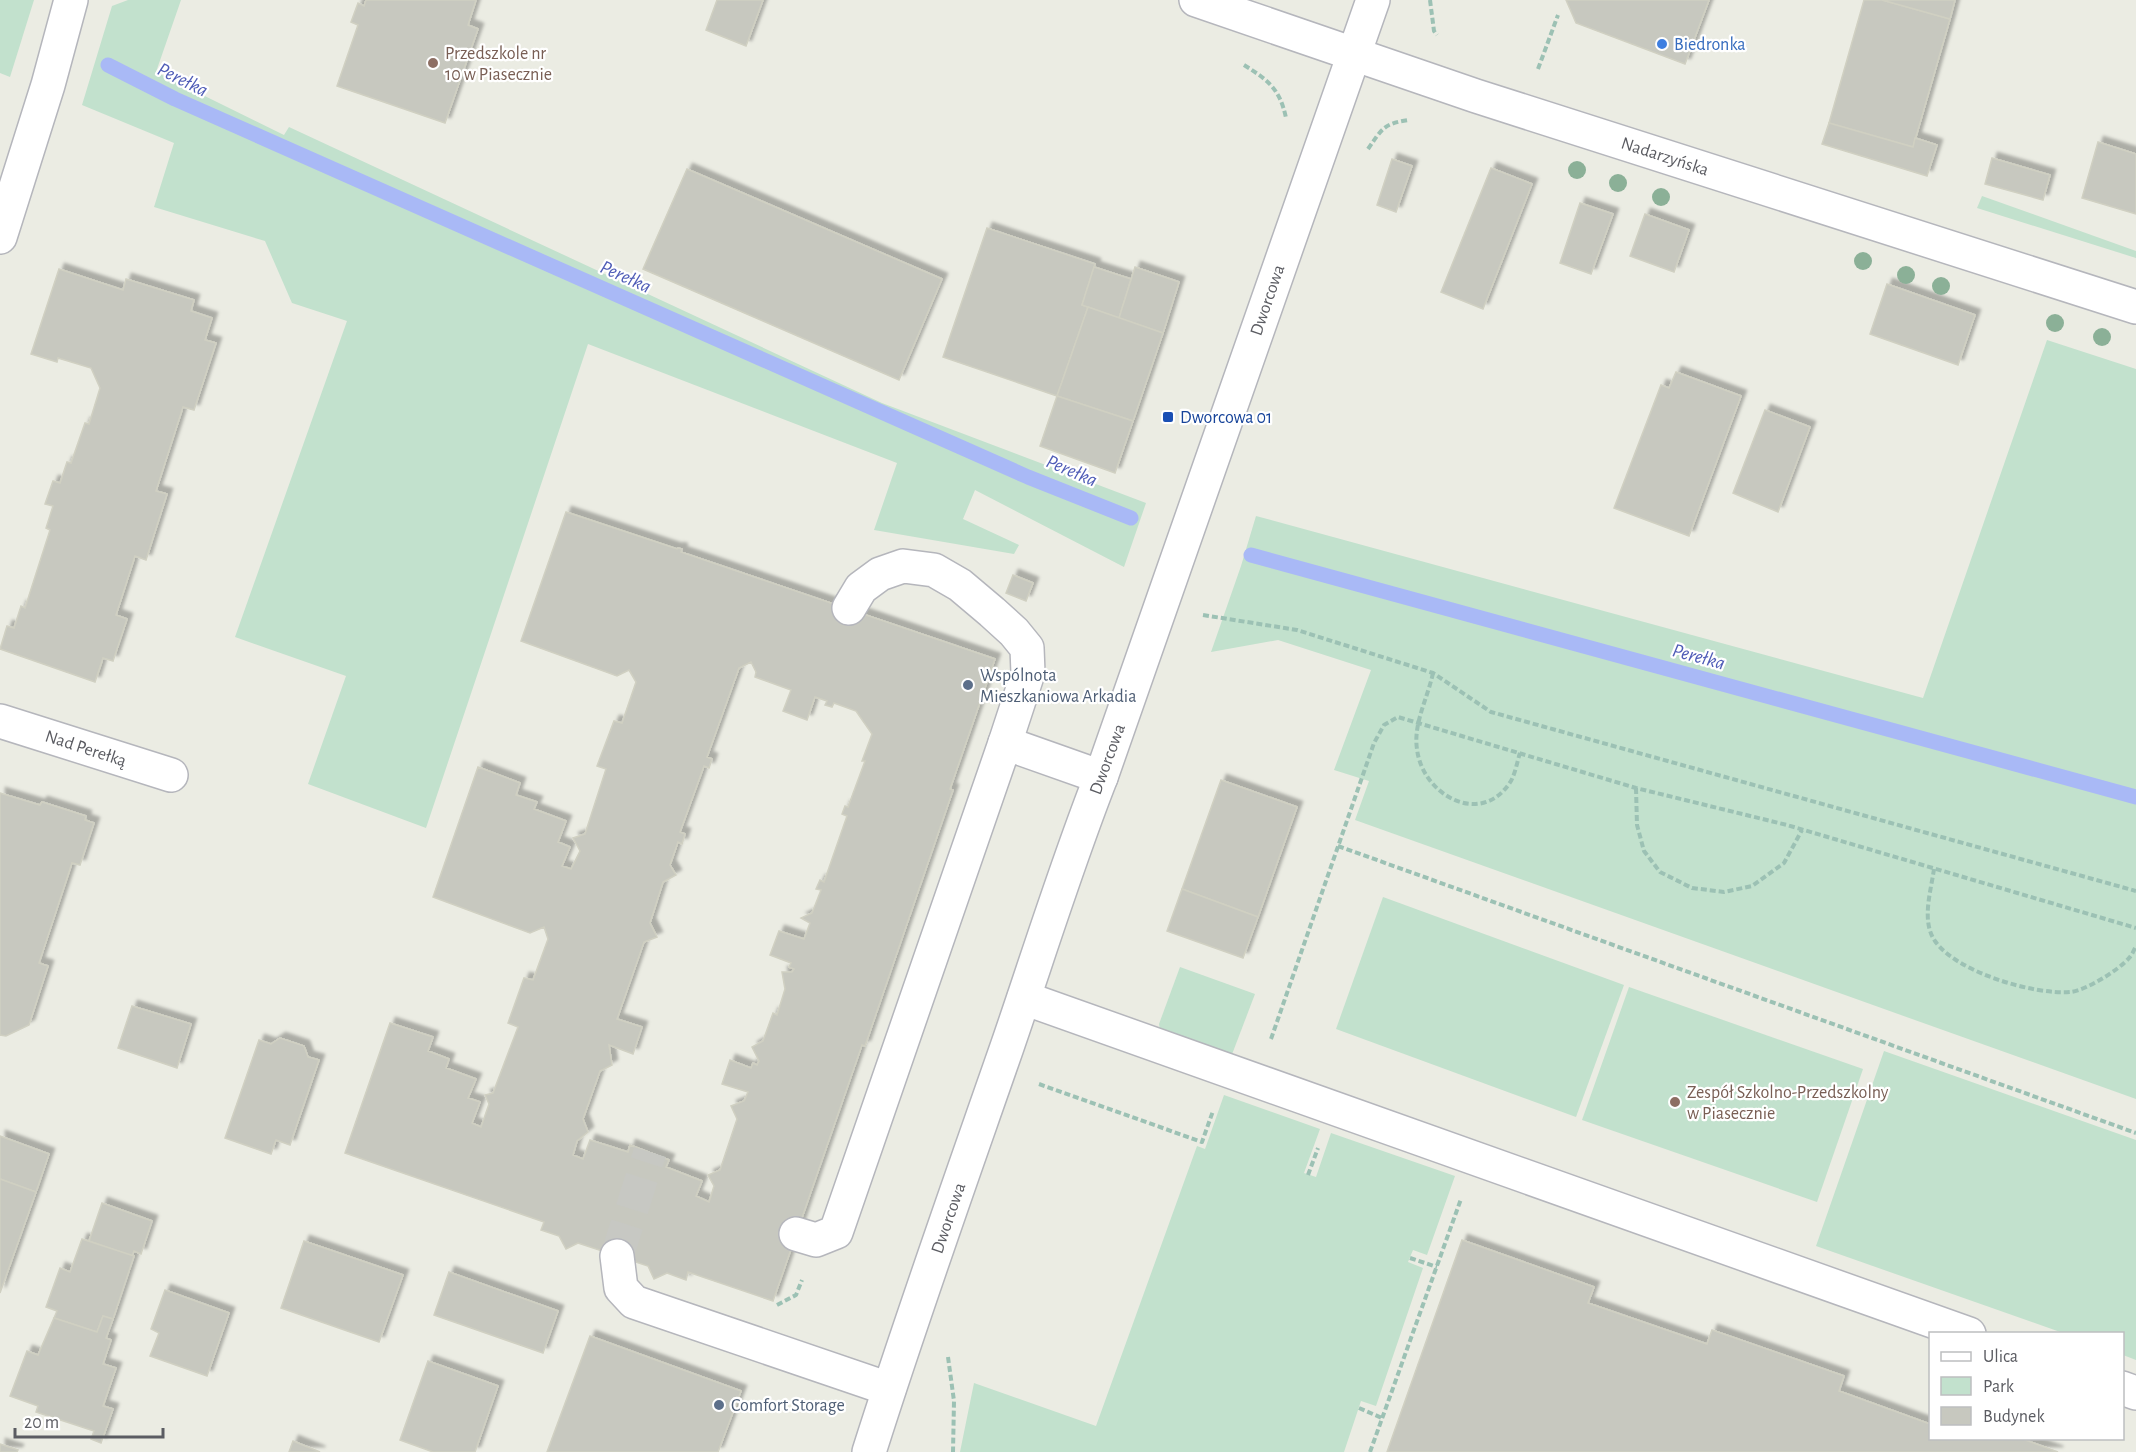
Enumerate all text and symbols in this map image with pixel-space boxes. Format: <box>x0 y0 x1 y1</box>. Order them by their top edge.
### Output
place label: Biedronka <box>1674 36 1746 54</box>
marker: Biedronka <box>1655 37 1669 51</box>
place label: Przedszkole nr 10 w Piasecznie <box>445 45 552 84</box>
marker: Przedszkole nr 10 w Piasecznie <box>426 56 440 70</box>
water label: Perełka <box>154 59 211 101</box>
street label: Nadarzyńska <box>1619 134 1711 180</box>
water label: Perełka <box>597 257 654 297</box>
street label: Dworcowa <box>1247 263 1288 338</box>
place label: Dworcowa 01 <box>1180 409 1272 427</box>
marker: Dworcowa 01 <box>1161 410 1175 424</box>
water label: Perełka <box>1043 451 1100 491</box>
water label: Perełka <box>1670 640 1727 674</box>
place label: Wspólnota Mieszkaniowa Arkadia <box>980 667 1136 706</box>
marker: Wspólnota Mieszkaniowa Arkadia <box>961 678 975 692</box>
street label: Dworcowa <box>1087 722 1129 797</box>
street label: Nad Perełką <box>43 727 129 771</box>
place label: Zespół Szkolno-Przedszkolny w Piasecznie <box>1687 1084 1889 1123</box>
marker: Zespół Szkolno-Przedszkolny w Piasecznie <box>1668 1095 1682 1109</box>
street label: Dworcowa <box>928 1181 969 1256</box>
legend <box>1929 1332 2124 1440</box>
text: Ulica <box>1983 1348 2018 1366</box>
text: Park <box>1983 1378 2015 1396</box>
place label: Comfort Storage <box>731 1397 845 1415</box>
marker: Comfort Storage <box>712 1398 726 1412</box>
scale bar <box>15 1401 164 1439</box>
text: Budynek <box>1983 1408 2045 1426</box>
text: 20 m <box>24 1414 59 1432</box>

